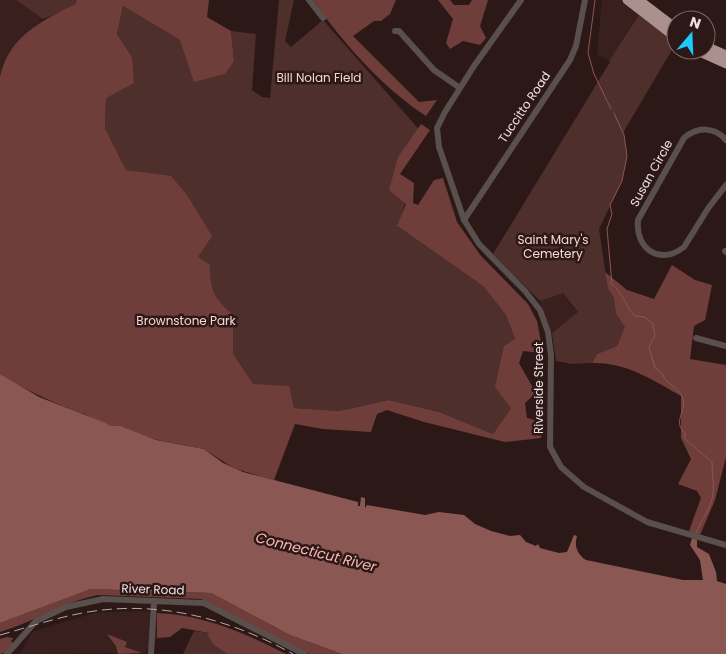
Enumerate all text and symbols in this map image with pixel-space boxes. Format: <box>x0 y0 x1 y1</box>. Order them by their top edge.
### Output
north arrow <box>666 10 716 60</box>
text: N <box>687 12 703 34</box>
street label: Tuccitto Road <box>494 68 554 146</box>
park label: Bill Nolan Field <box>277 69 362 86</box>
street label: Susan Circle <box>626 136 676 210</box>
park label: Saint Mary's Cemetery <box>517 231 589 262</box>
park label: Brownstone Park <box>136 312 237 329</box>
street label: Riverside Street <box>530 342 547 434</box>
water label: Connecticut River <box>253 527 379 577</box>
street label: River Road <box>121 579 185 599</box>

